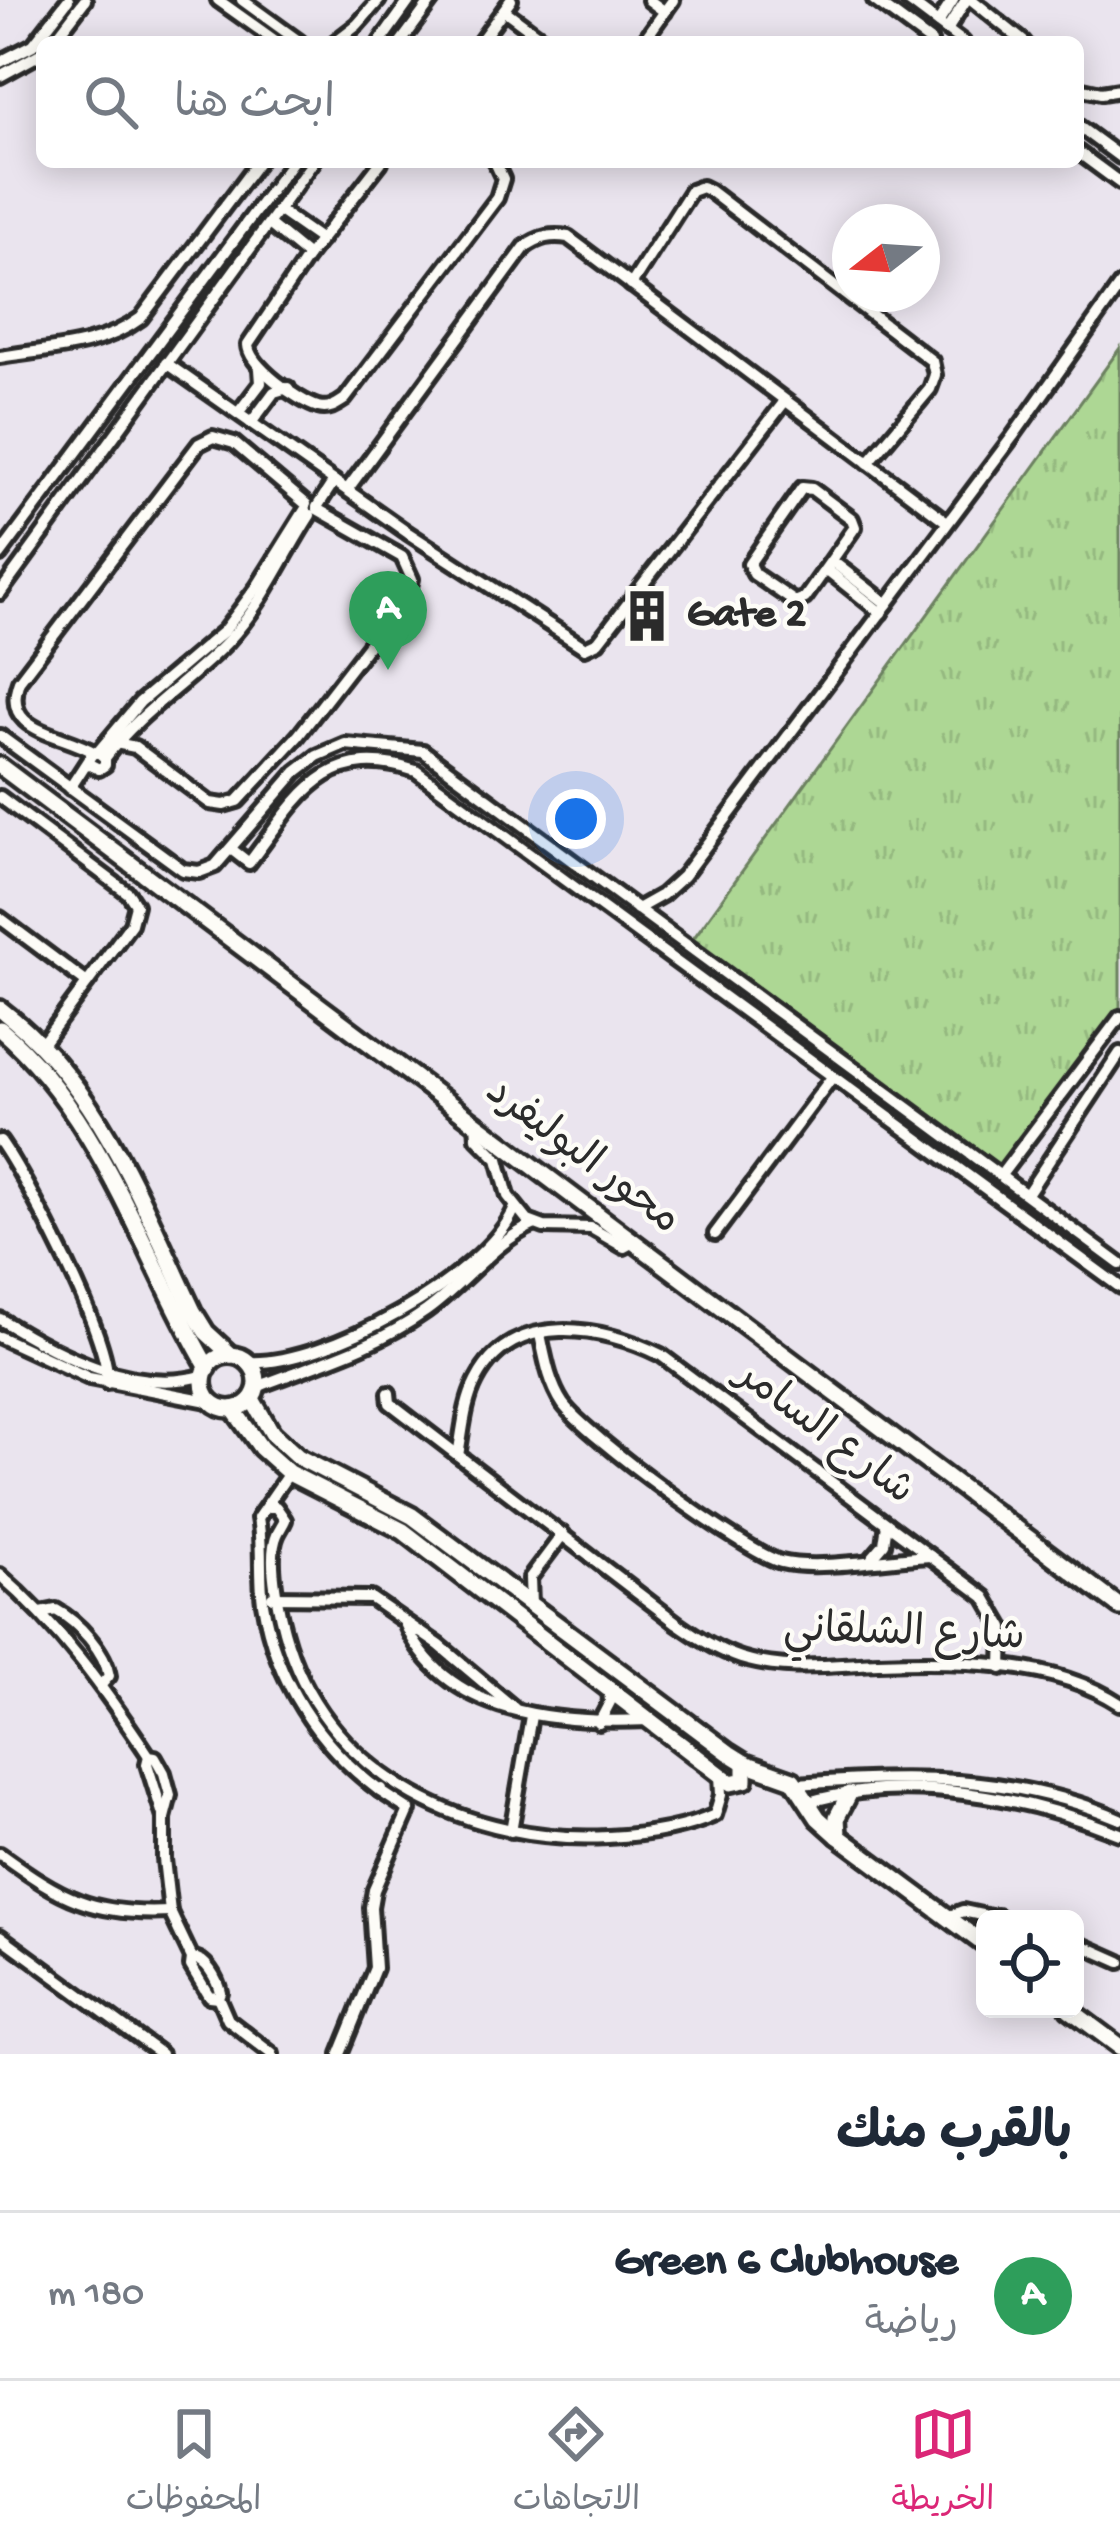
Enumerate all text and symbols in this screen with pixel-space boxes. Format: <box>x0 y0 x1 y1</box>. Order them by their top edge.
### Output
search box <box>36 36 1084 168</box>
icon: search <box>78 69 144 135</box>
text: ابحث هنا <box>174 80 335 133</box>
north arrow <box>832 204 940 312</box>
pin: A <box>349 571 427 670</box>
building icon: Gate 2 <box>618 587 676 645</box>
place label: Gate 2 <box>687 592 807 641</box>
your location <box>546 789 606 849</box>
street label: محور البوليفرد <box>474 1068 689 1247</box>
street label: شارع السامر <box>722 1350 922 1518</box>
street label: شارع الشلقاني <box>782 1606 1026 1670</box>
map controls <box>976 1910 1084 2018</box>
button: locate <box>976 1910 1084 2018</box>
text: بالقرب منك <box>836 2107 1072 2167</box>
text: Green 6 Clubhouse <box>614 2237 958 2290</box>
text: 180 m <box>48 2273 144 2319</box>
text: A <box>1022 2273 1045 2319</box>
text: رياضة <box>865 2303 958 2349</box>
tab: المحفوظات <box>126 2401 262 2527</box>
tab: الاتجاهات <box>513 2401 640 2527</box>
tab: الخريطة <box>891 2401 994 2527</box>

